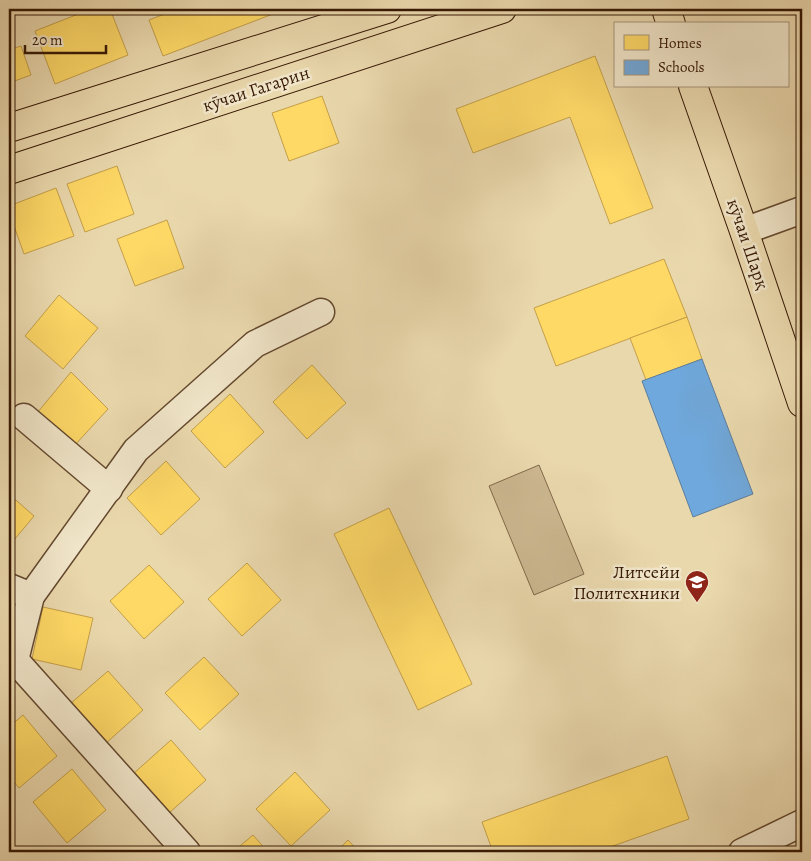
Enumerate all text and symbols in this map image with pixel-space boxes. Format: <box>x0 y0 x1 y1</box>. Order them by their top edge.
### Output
scale bar <box>25 22 106 54</box>
legend <box>614 22 788 88</box>
text: 20 m <box>32 30 63 50</box>
text: Homes <box>658 33 702 53</box>
text: Schools <box>658 57 705 77</box>
street label: кӯчаи Гагарин <box>200 60 312 118</box>
street label: кӯчаи Шарқ <box>721 195 775 293</box>
place label: Литсейи Политехники <box>573 560 680 605</box>
school or university icon: Литсейи Политехники <box>684 569 710 603</box>

